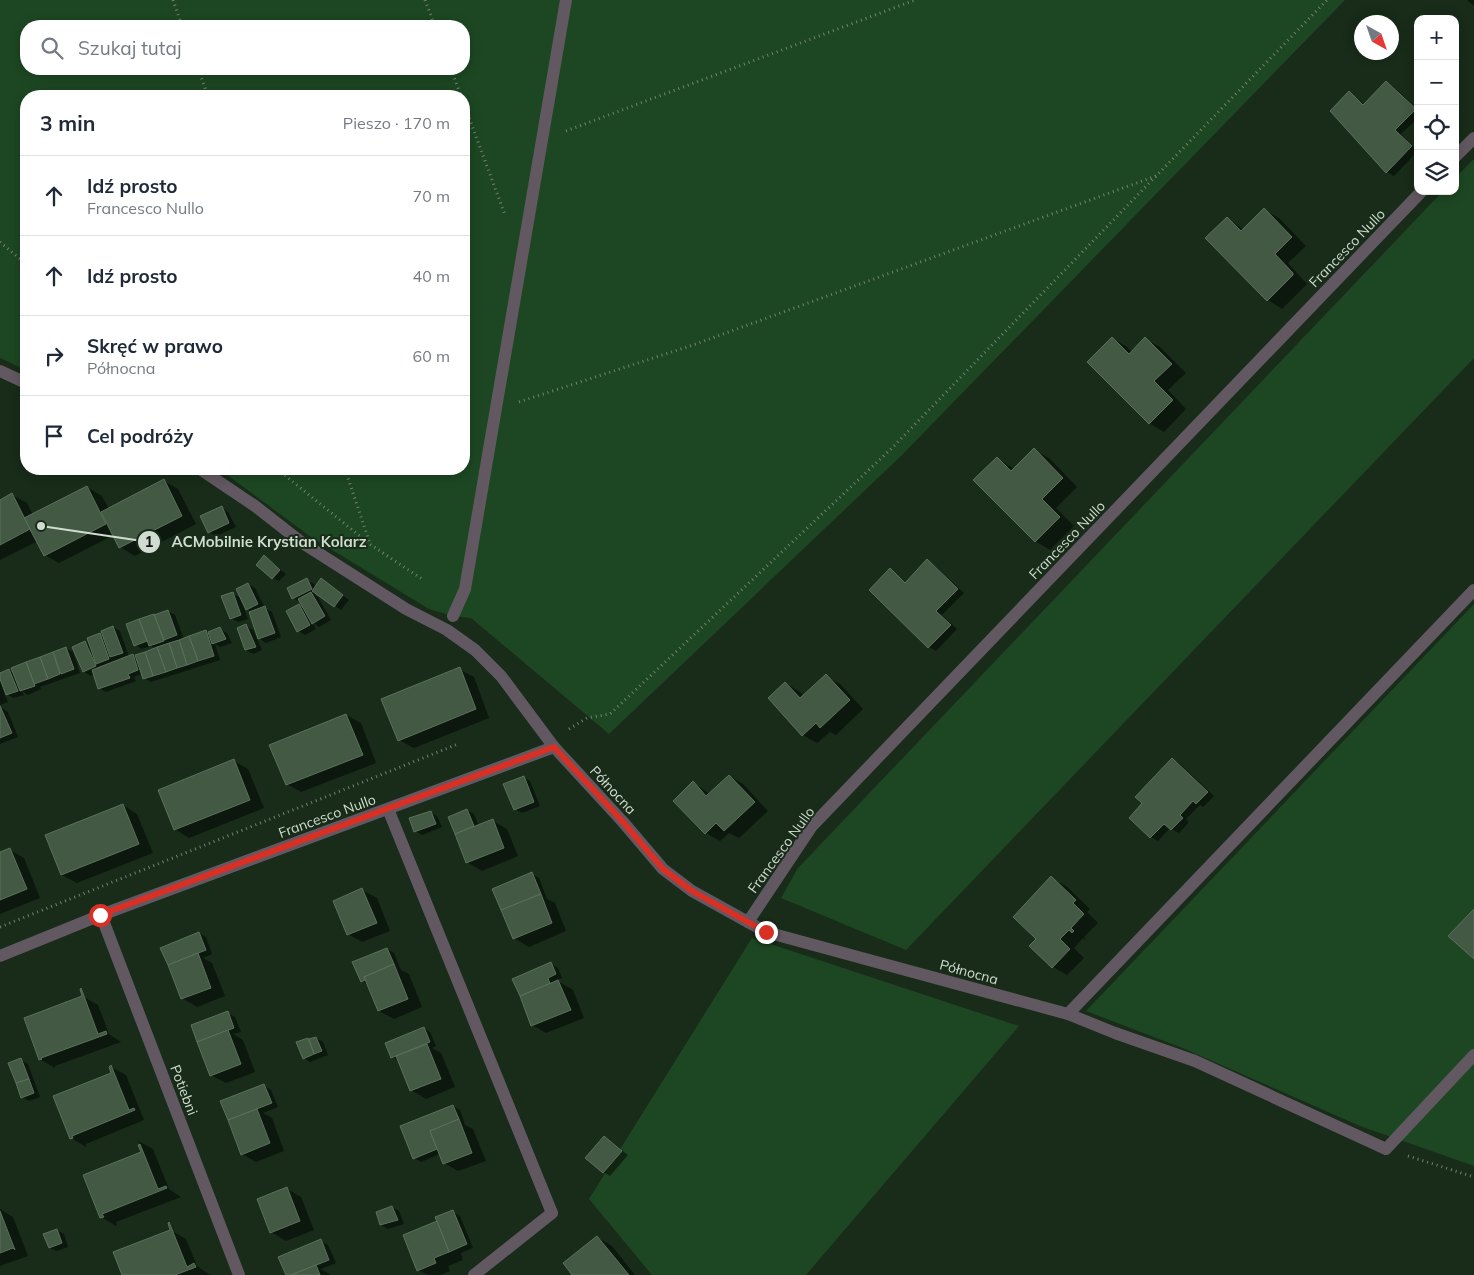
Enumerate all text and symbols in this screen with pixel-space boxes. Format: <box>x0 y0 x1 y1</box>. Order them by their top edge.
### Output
north arrow <box>1354 15 1399 60</box>
map controls <box>1414 15 1459 195</box>
button: + <box>1414 15 1459 60</box>
search box <box>20 20 470 75</box>
icon: search <box>38 34 66 62</box>
text: Szukaj tutaj <box>78 36 181 60</box>
button: − <box>1414 60 1459 105</box>
button: locate <box>1414 105 1459 150</box>
text: 3 min <box>40 110 95 136</box>
text: Pieszo · 170 m <box>343 113 450 133</box>
button: layers <box>1414 150 1459 195</box>
text: Idź prosto <box>87 174 178 198</box>
icon: ahead <box>40 182 68 210</box>
text: 70 m <box>413 186 450 206</box>
text: Francesco Nullo <box>87 198 204 218</box>
street label: Francesco Nullo <box>1305 205 1389 291</box>
icon: ahead <box>40 262 68 290</box>
text: Idź prosto <box>87 264 178 288</box>
text: 40 m <box>413 266 450 286</box>
text: Skręć w prawo <box>87 334 223 358</box>
icon: right <box>40 342 68 370</box>
text: 60 m <box>413 346 450 366</box>
text: Północna <box>87 358 155 378</box>
icon: arrive <box>40 422 68 450</box>
text: Cel podróży <box>87 424 193 448</box>
street label: Francesco Nullo <box>1025 497 1109 583</box>
callout: ACMobilnie Krystian Kolarz <box>136 527 376 557</box>
text: 1 <box>144 532 154 551</box>
text: ACMobilnie Krystian Kolarz <box>171 532 367 551</box>
street label: Północna <box>586 762 640 818</box>
street label: Francesco Nullo <box>276 790 378 842</box>
street label: Francesco Nullo <box>744 803 818 897</box>
route start <box>89 904 112 927</box>
route end <box>755 921 778 944</box>
street label: Północna <box>938 956 1000 988</box>
street label: Potiebni <box>166 1062 202 1118</box>

